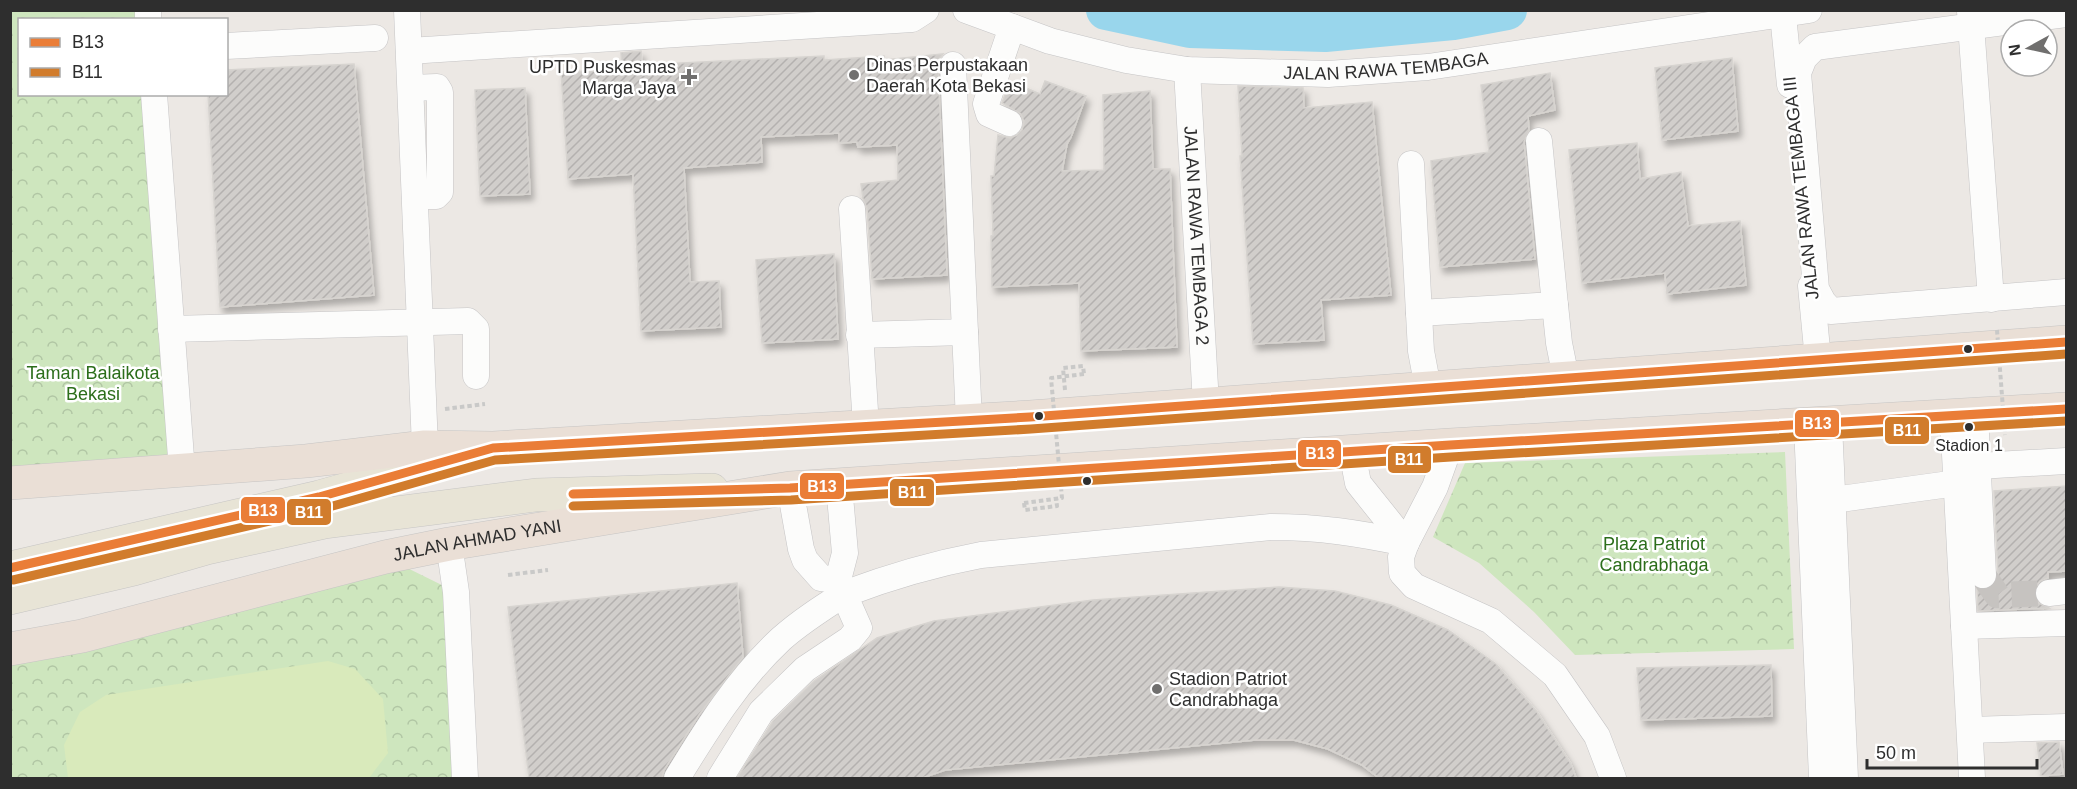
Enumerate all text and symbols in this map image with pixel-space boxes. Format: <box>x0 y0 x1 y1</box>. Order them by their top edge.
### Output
legend <box>18 18 228 96</box>
north arrow <box>1999 18 2059 78</box>
text: B13 <box>72 32 104 52</box>
text: N <box>2005 43 2024 57</box>
street label: JALAN RAWA TEMBAGA <box>1283 48 1490 84</box>
place label: Dinas Perpustakaan Daerah Kota Bekasi <box>866 55 1028 96</box>
place label: UPTD Puskesmas Marga Jaya <box>529 57 677 98</box>
text: B11 <box>72 62 103 82</box>
marker: UPTD Puskesmas Marga Jaya <box>680 68 698 86</box>
marker: Dinas Perpustakaan Daerah Kota Bekasi <box>847 68 861 82</box>
street label: JALAN RAWA TEMBAGA III <box>1779 75 1823 301</box>
street label: JALAN RAWA TEMBAGA 2 <box>1180 126 1213 346</box>
unlabelled marker <box>1962 343 1974 355</box>
park label: Taman Balaikota Bekasi <box>26 363 161 404</box>
line badge: B13 <box>1794 409 1840 438</box>
unlabelled marker <box>1033 410 1045 422</box>
text: B13 <box>1802 415 1832 432</box>
line badge: B11 <box>1884 416 1930 445</box>
marker: Stadion 1 <box>1963 421 1975 433</box>
text: B11 <box>1893 422 1921 439</box>
place label: Stadion 1 <box>1935 437 2003 454</box>
line badge: B13 <box>1297 439 1342 468</box>
text: B13 <box>1305 445 1335 462</box>
line badge: B11 <box>1387 445 1432 474</box>
text: B11 <box>1395 451 1423 468</box>
line badge: B13 <box>799 472 845 500</box>
unlabelled marker <box>1081 475 1093 487</box>
text: B13 <box>807 478 837 495</box>
line badge: B11 <box>889 478 935 507</box>
text: B11 <box>898 484 926 501</box>
line badge: B13 <box>240 496 286 524</box>
line badge: B11 <box>286 498 332 526</box>
text: B13 <box>248 502 278 519</box>
text: B11 <box>295 504 323 521</box>
street label: JALAN AHMAD YANI <box>391 516 563 565</box>
park label: Plaza Patriot Candrabhaga <box>1599 534 1710 575</box>
place label: Stadion Patriot Candrabhaga <box>1169 669 1287 710</box>
marker: Stadion Patriot Candrabhaga <box>1150 682 1164 696</box>
scale bar <box>1867 732 2036 770</box>
text: 50 m <box>1876 743 1916 763</box>

